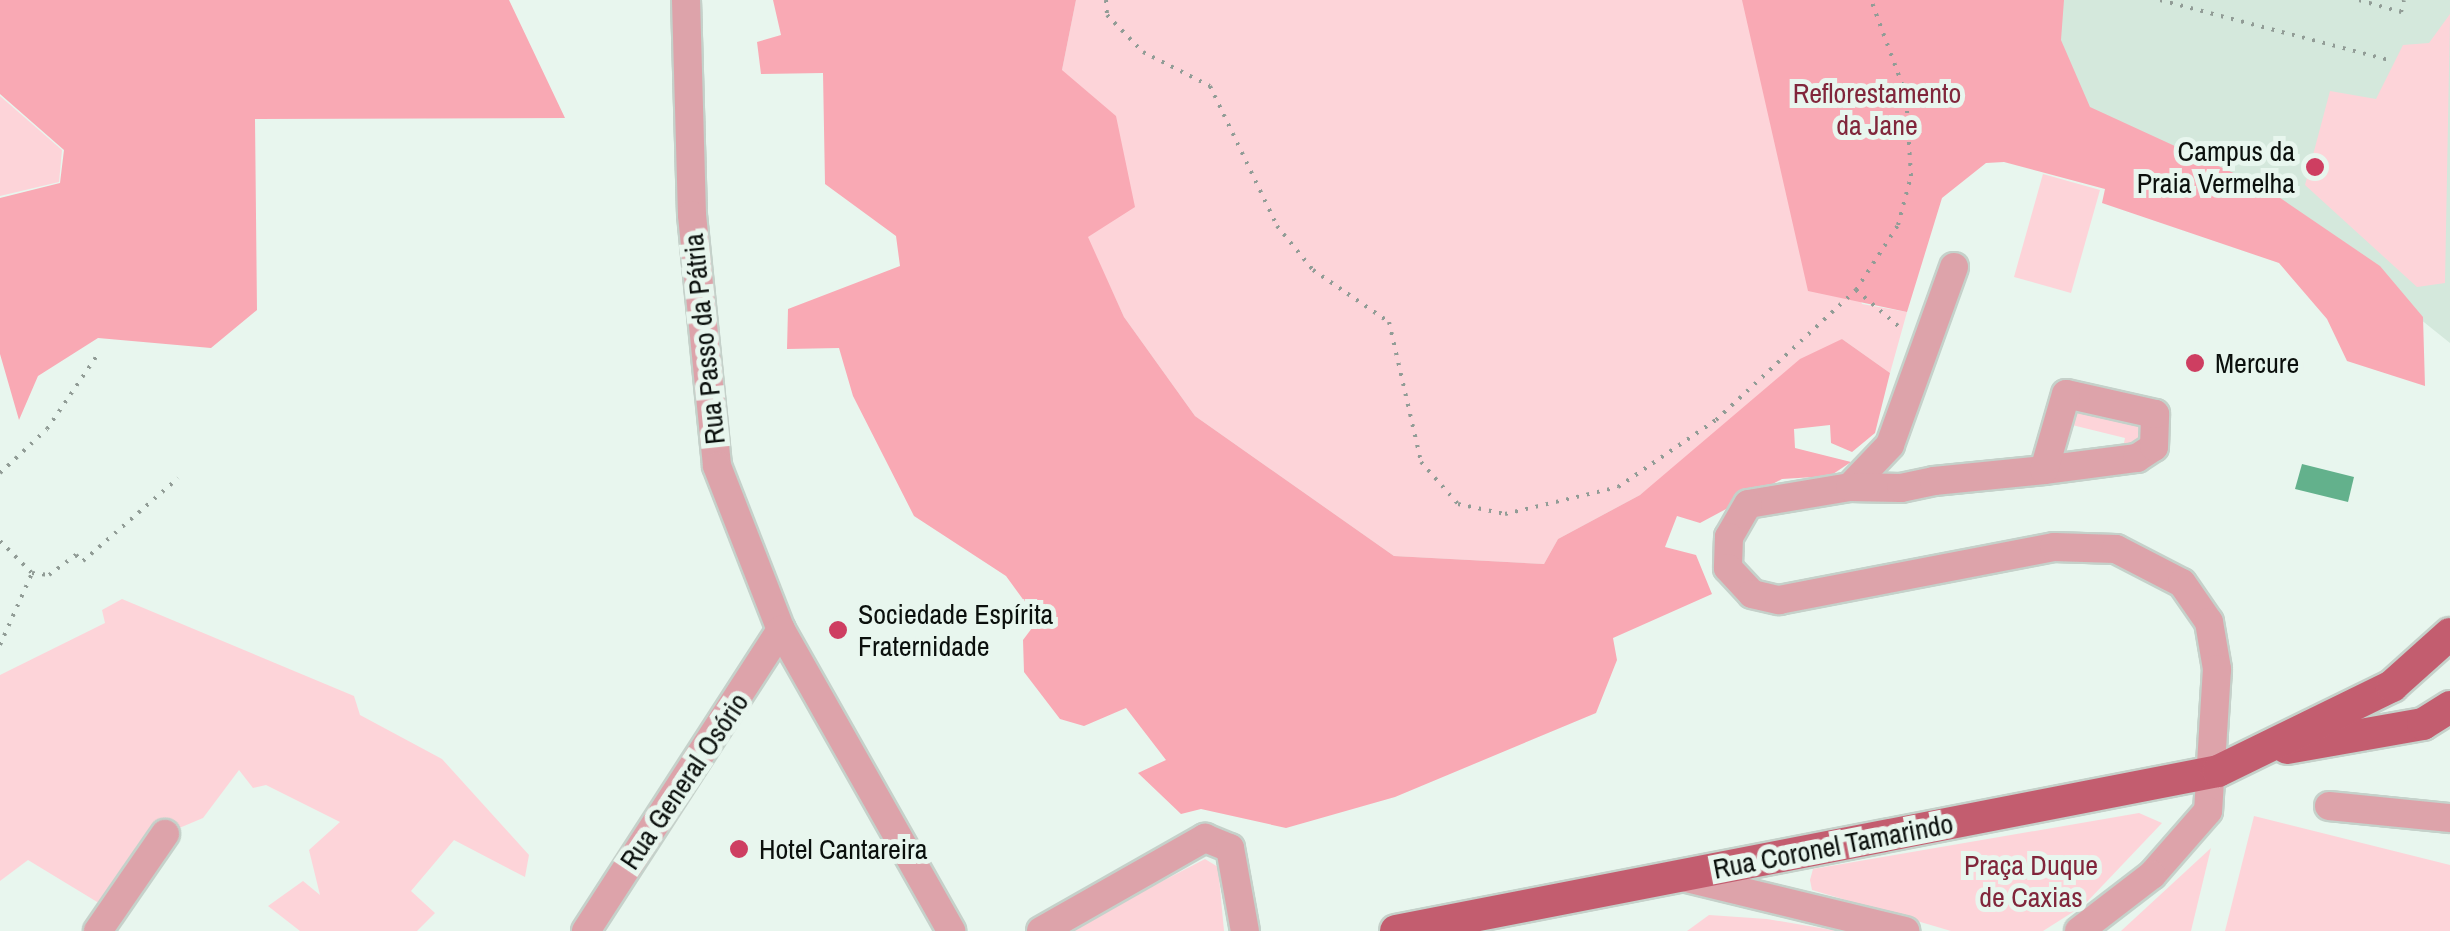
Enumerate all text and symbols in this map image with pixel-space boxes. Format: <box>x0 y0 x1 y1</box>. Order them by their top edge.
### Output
park label: Reflorestamento da Jane <box>1793 76 1961 142</box>
place label: Campus da Praia Vermelha <box>2137 134 2295 200</box>
marker: Campus da Praia Vermelha <box>2304 156 2326 178</box>
street label: Rua Passo da Pátria <box>676 232 732 446</box>
place label: Mercure <box>2215 346 2299 380</box>
marker: Mercure <box>2184 352 2206 374</box>
place label: Sociedade Espírita Fraternidade <box>858 597 1053 663</box>
marker: Sociedade Espírita Fraternidade <box>827 619 849 641</box>
street label: Rua General Osório <box>613 686 755 876</box>
street label: Rua Coronel Tamarindo <box>1710 806 1956 886</box>
place label: Hotel Cantareira <box>759 832 927 866</box>
marker: Hotel Cantareira <box>728 838 750 860</box>
park label: Praça Duque de Caxias <box>1964 848 2098 914</box>

